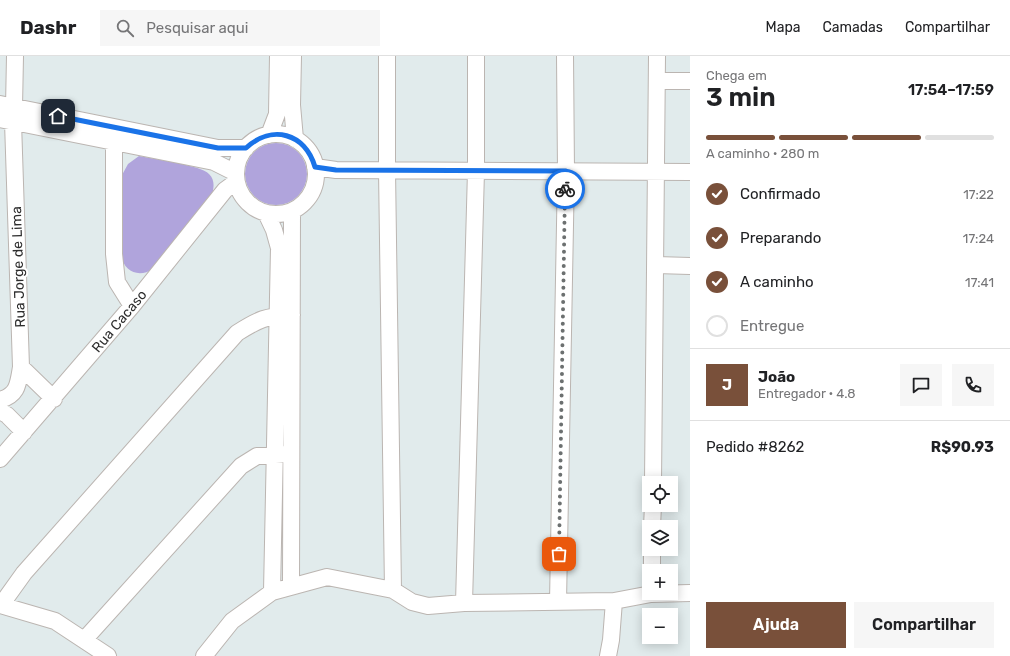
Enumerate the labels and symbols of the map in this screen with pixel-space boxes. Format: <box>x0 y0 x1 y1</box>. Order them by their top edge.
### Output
pin <box>41 99 75 133</box>
courier <box>545 169 585 209</box>
street label: Rua Jorge de Lima <box>8 206 29 328</box>
street label: Rua Cacaso <box>88 287 150 356</box>
pin <box>542 537 576 571</box>

